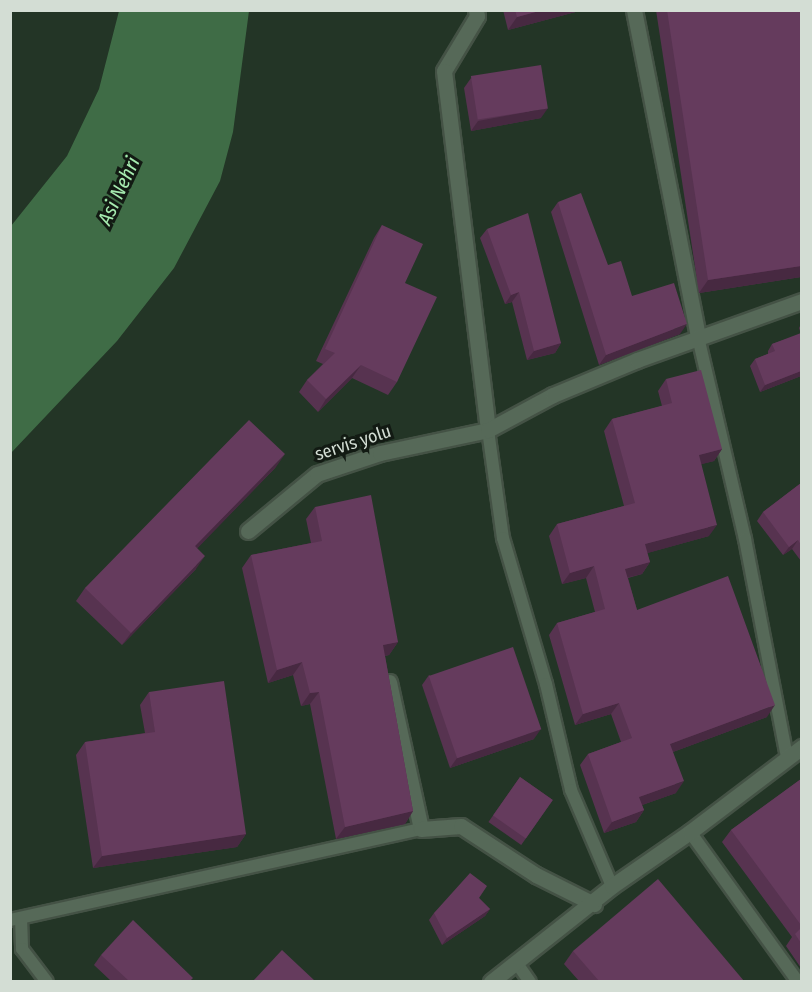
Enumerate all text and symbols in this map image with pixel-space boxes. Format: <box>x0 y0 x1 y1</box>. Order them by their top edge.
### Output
water label: Asi Nehri <box>93 153 145 229</box>
street label: servis yolu <box>312 421 394 465</box>

